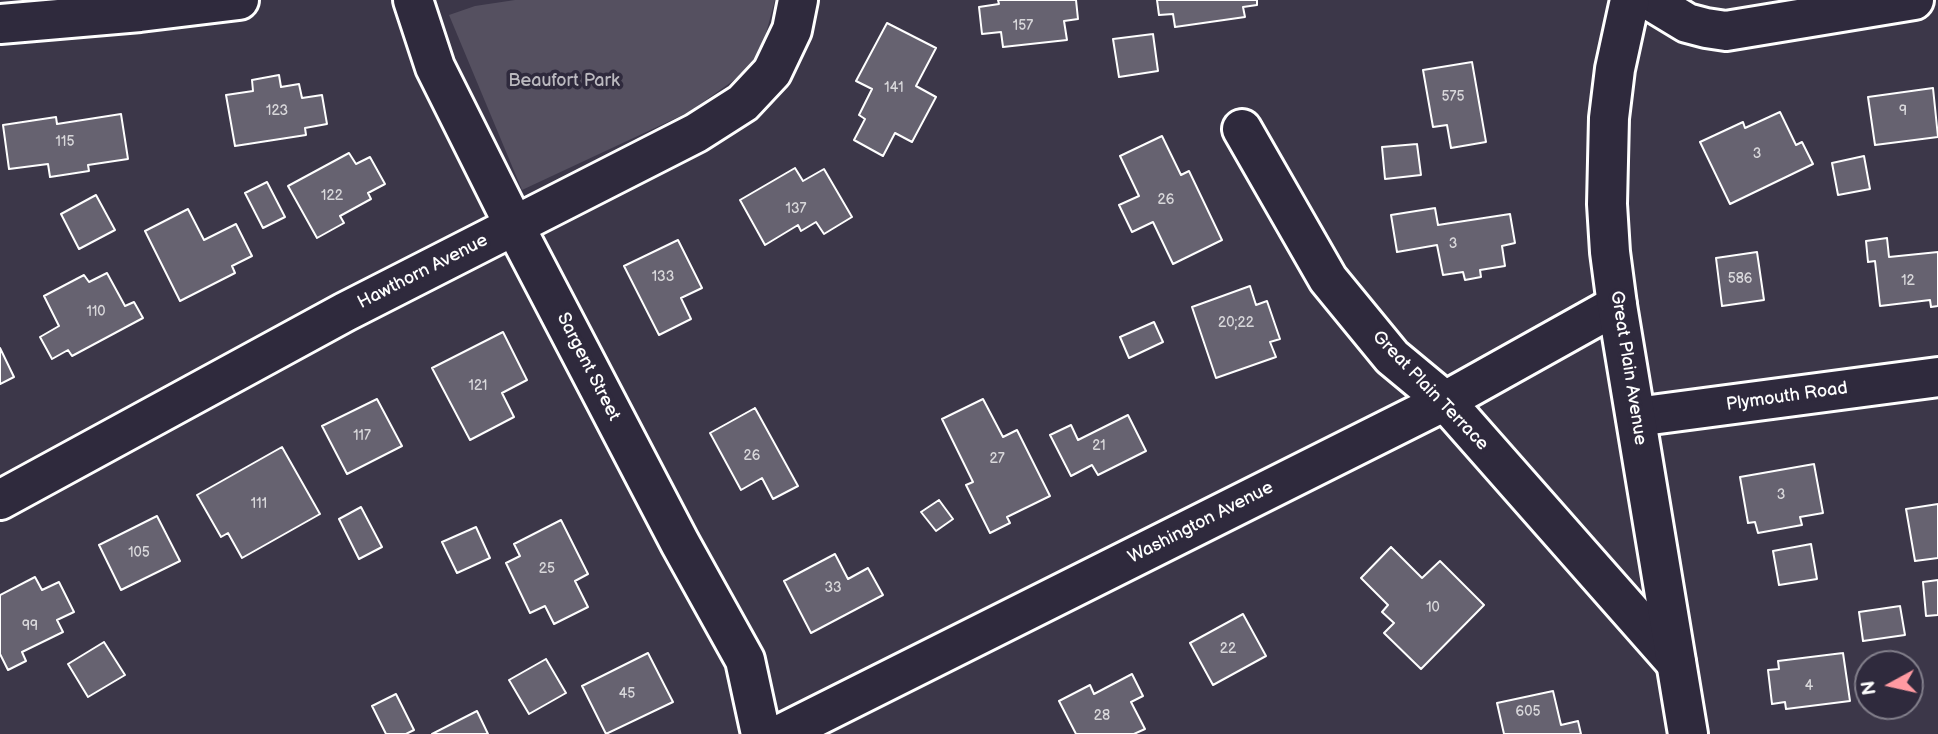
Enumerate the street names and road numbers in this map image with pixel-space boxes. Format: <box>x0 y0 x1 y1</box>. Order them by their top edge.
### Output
street label: Hawthorn Avenue <box>354 230 492 314</box>
street label: Great Plain Avenue <box>1605 289 1651 447</box>
street label: Sargent Street <box>552 309 624 425</box>
street label: Great Plain Terrace <box>1367 327 1493 455</box>
street label: Plymouth Road <box>1725 378 1849 416</box>
street label: Washington Avenue <box>1125 477 1277 569</box>

